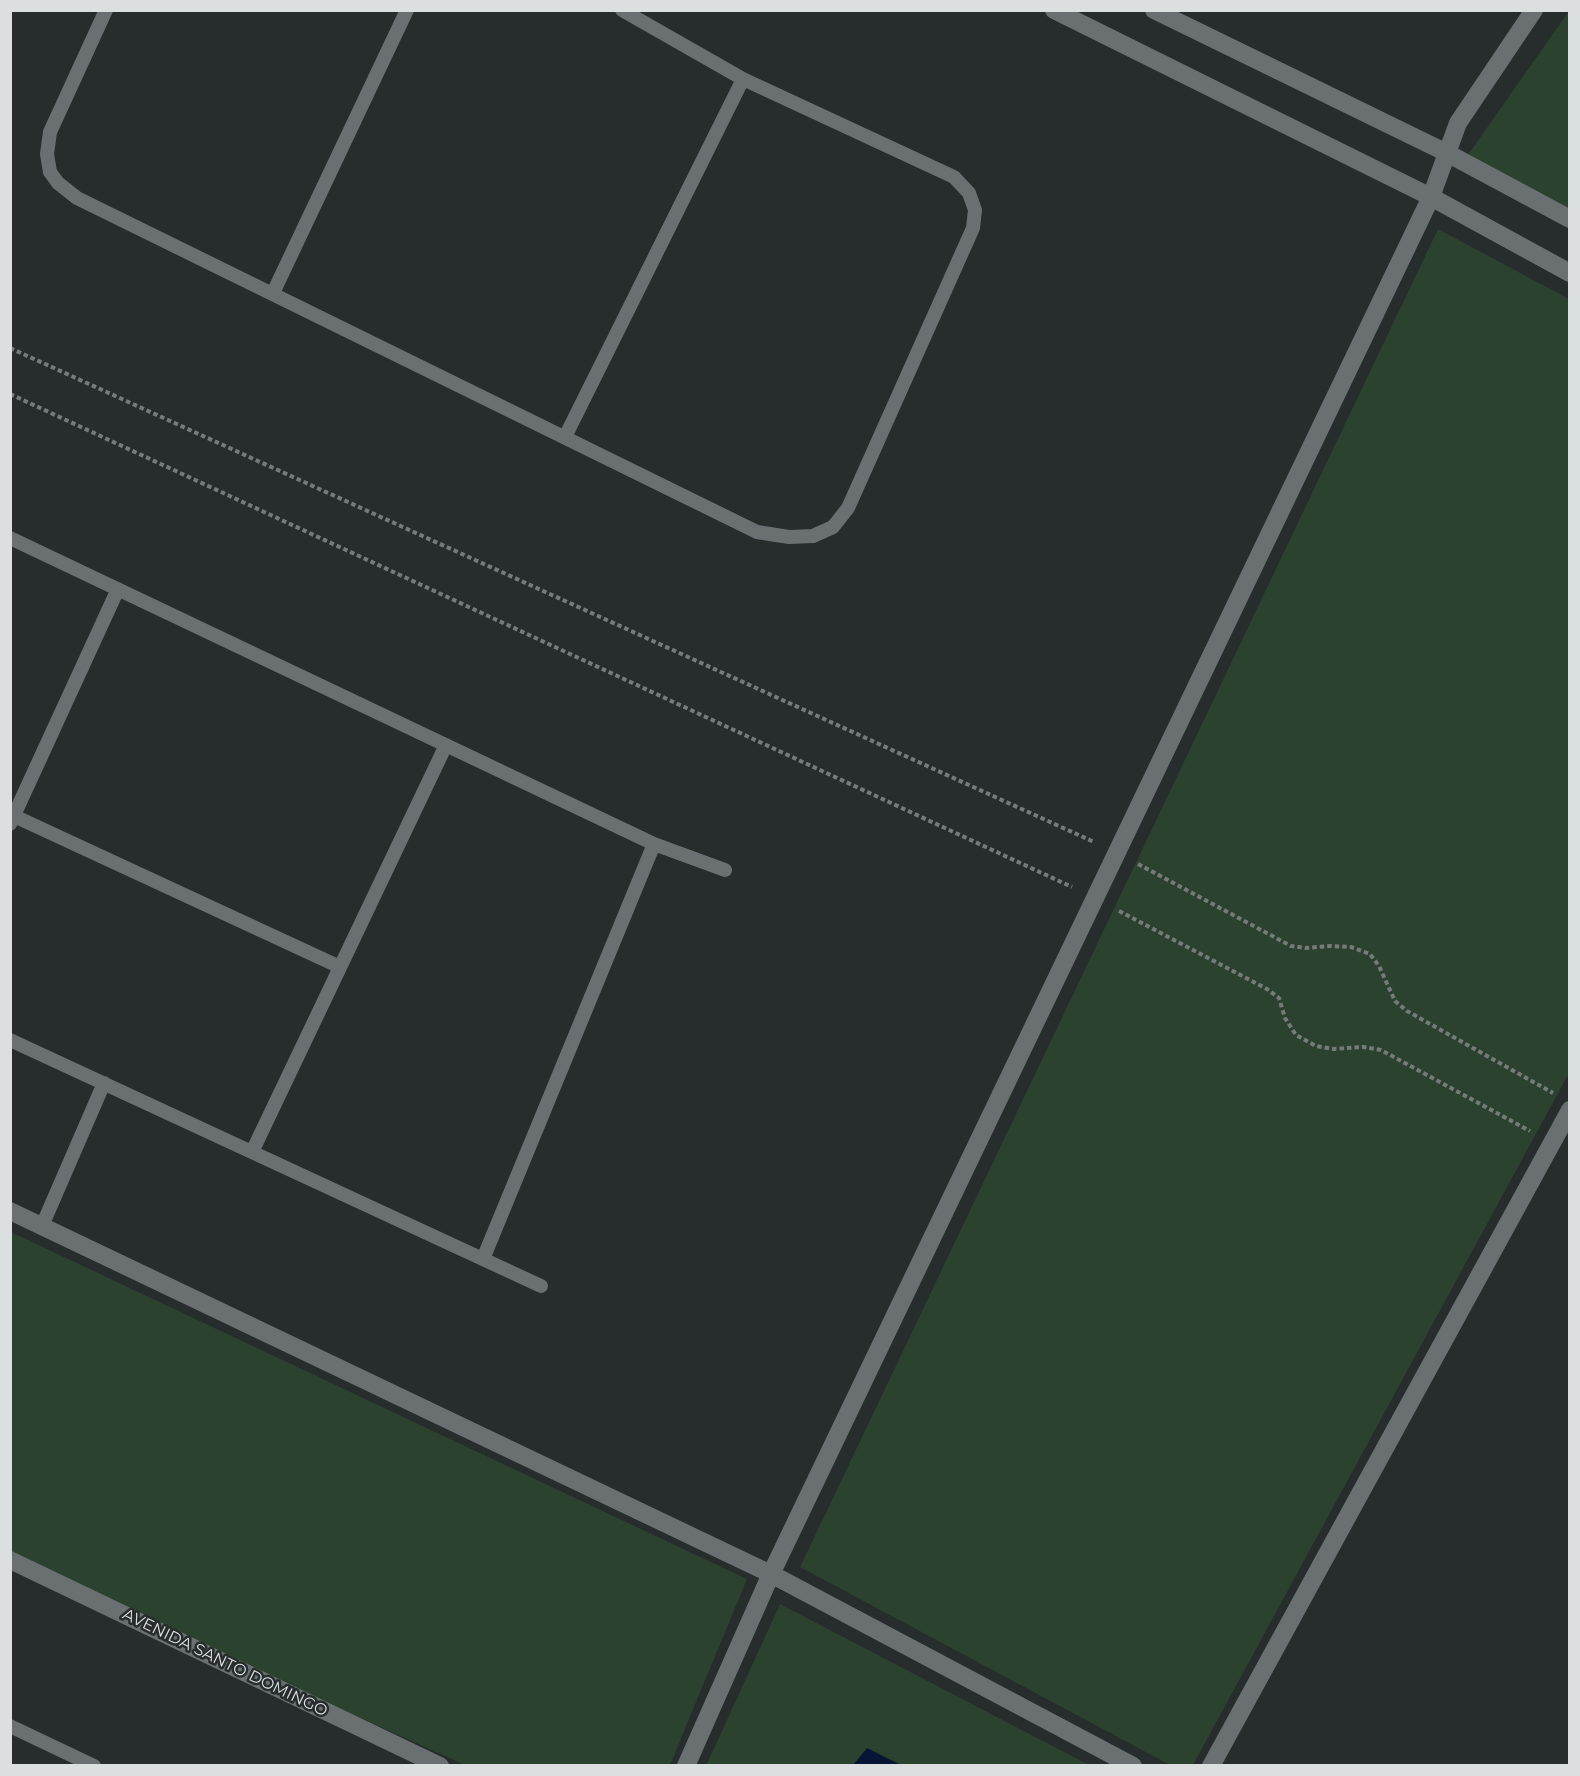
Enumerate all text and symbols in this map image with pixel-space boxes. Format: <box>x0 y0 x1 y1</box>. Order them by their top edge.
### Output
street label: AVENIDA SANTO DOMINGO <box>119 1605 331 1721</box>

